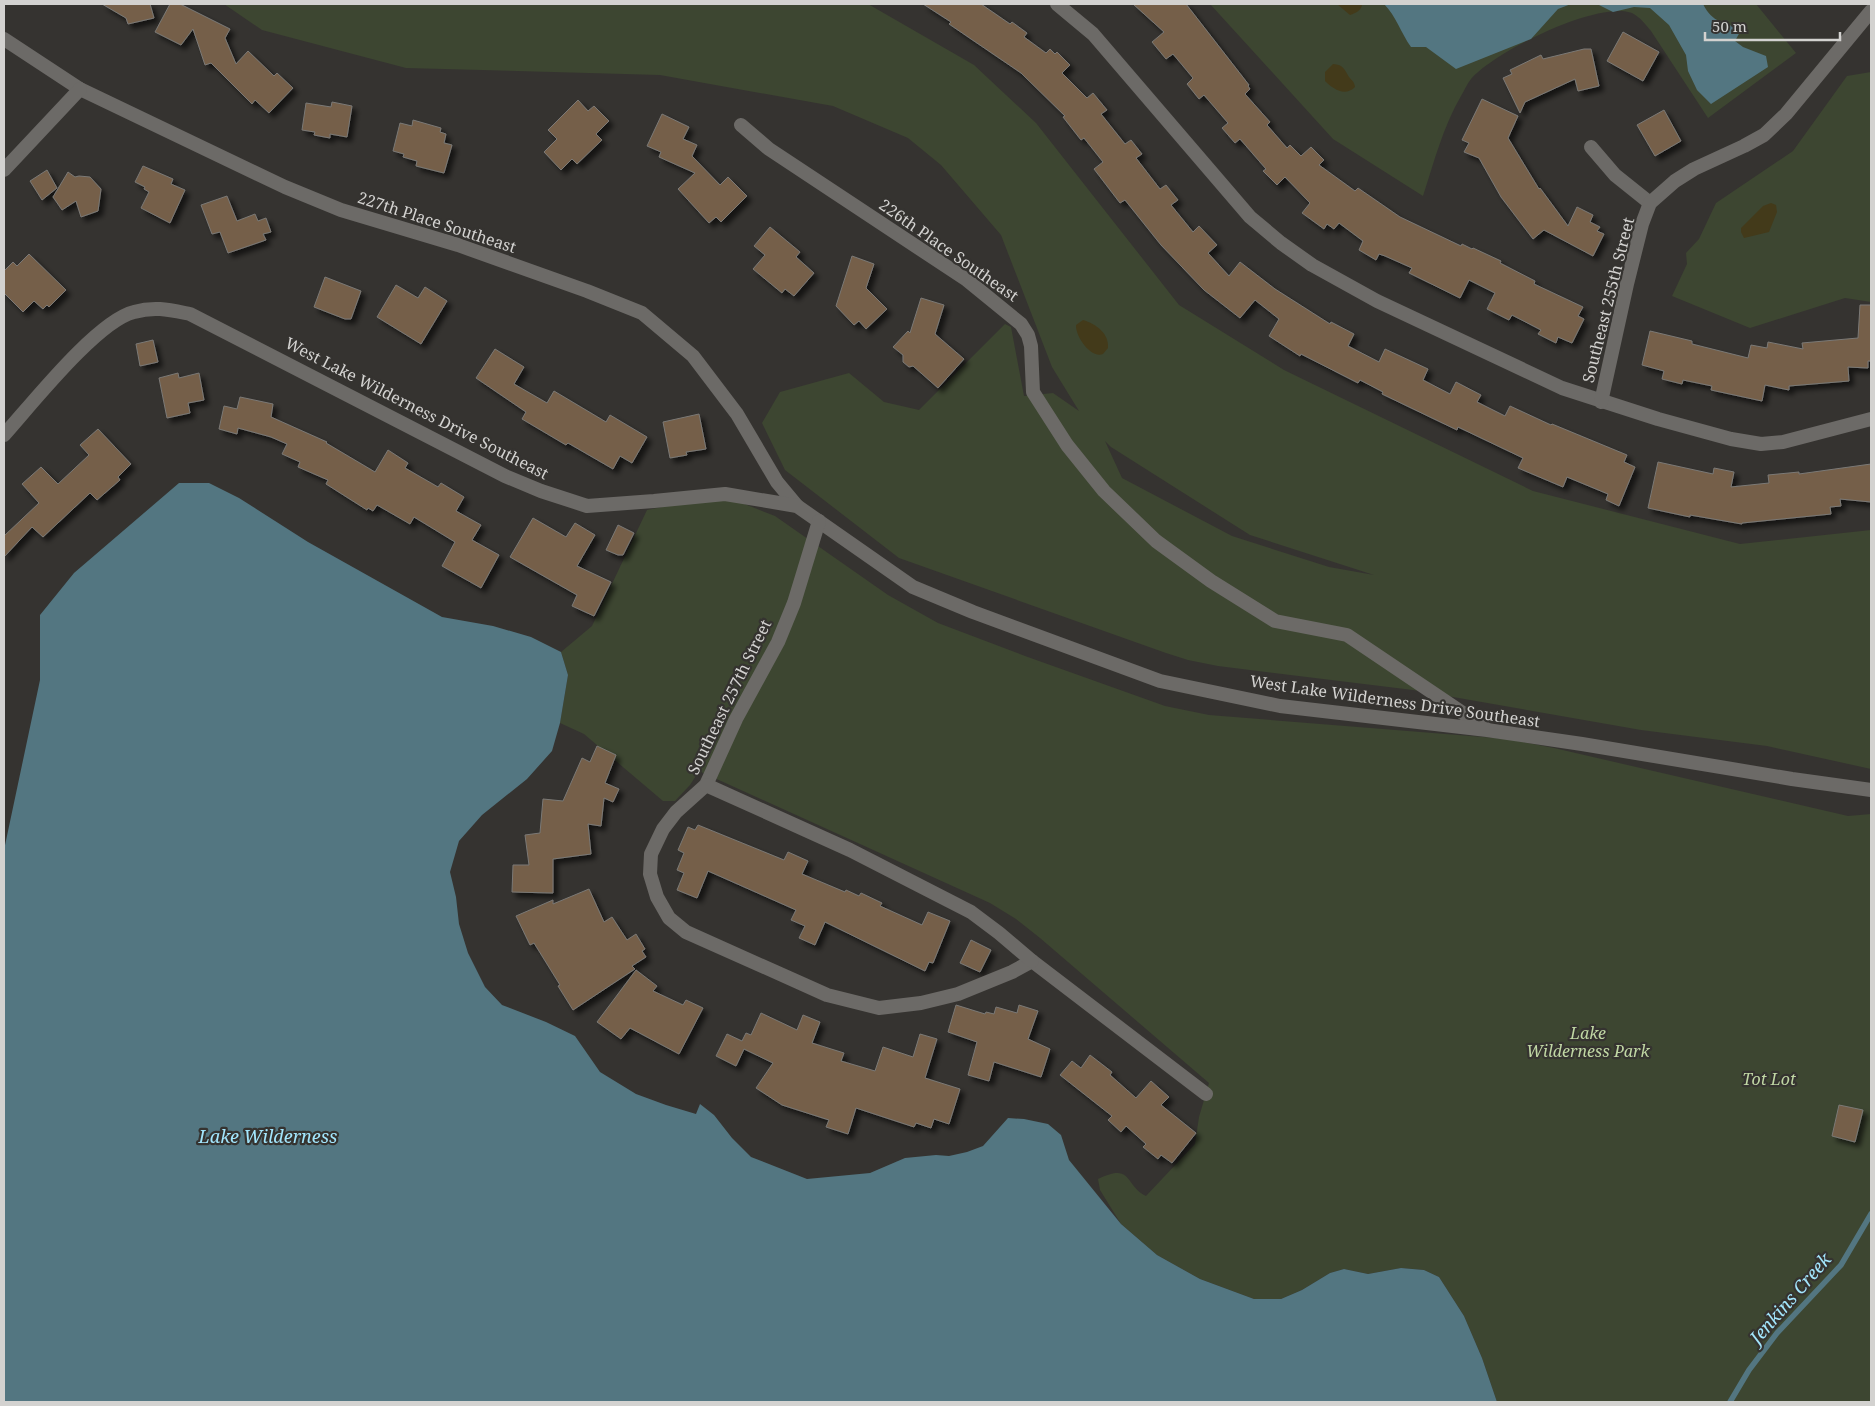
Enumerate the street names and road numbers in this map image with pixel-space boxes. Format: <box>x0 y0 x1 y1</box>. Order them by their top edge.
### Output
street label: 227th Place Southeast <box>355 186 519 258</box>
street label: 226th Place Southeast <box>875 194 1023 307</box>
street label: Southeast 255th Street <box>1577 215 1639 385</box>
street label: West Lake Wilderness Drive Southeast <box>282 332 553 484</box>
street label: Southeast 257th Street <box>682 616 776 778</box>
street label: West Lake Wilderness Drive Southeast <box>1248 670 1542 732</box>

